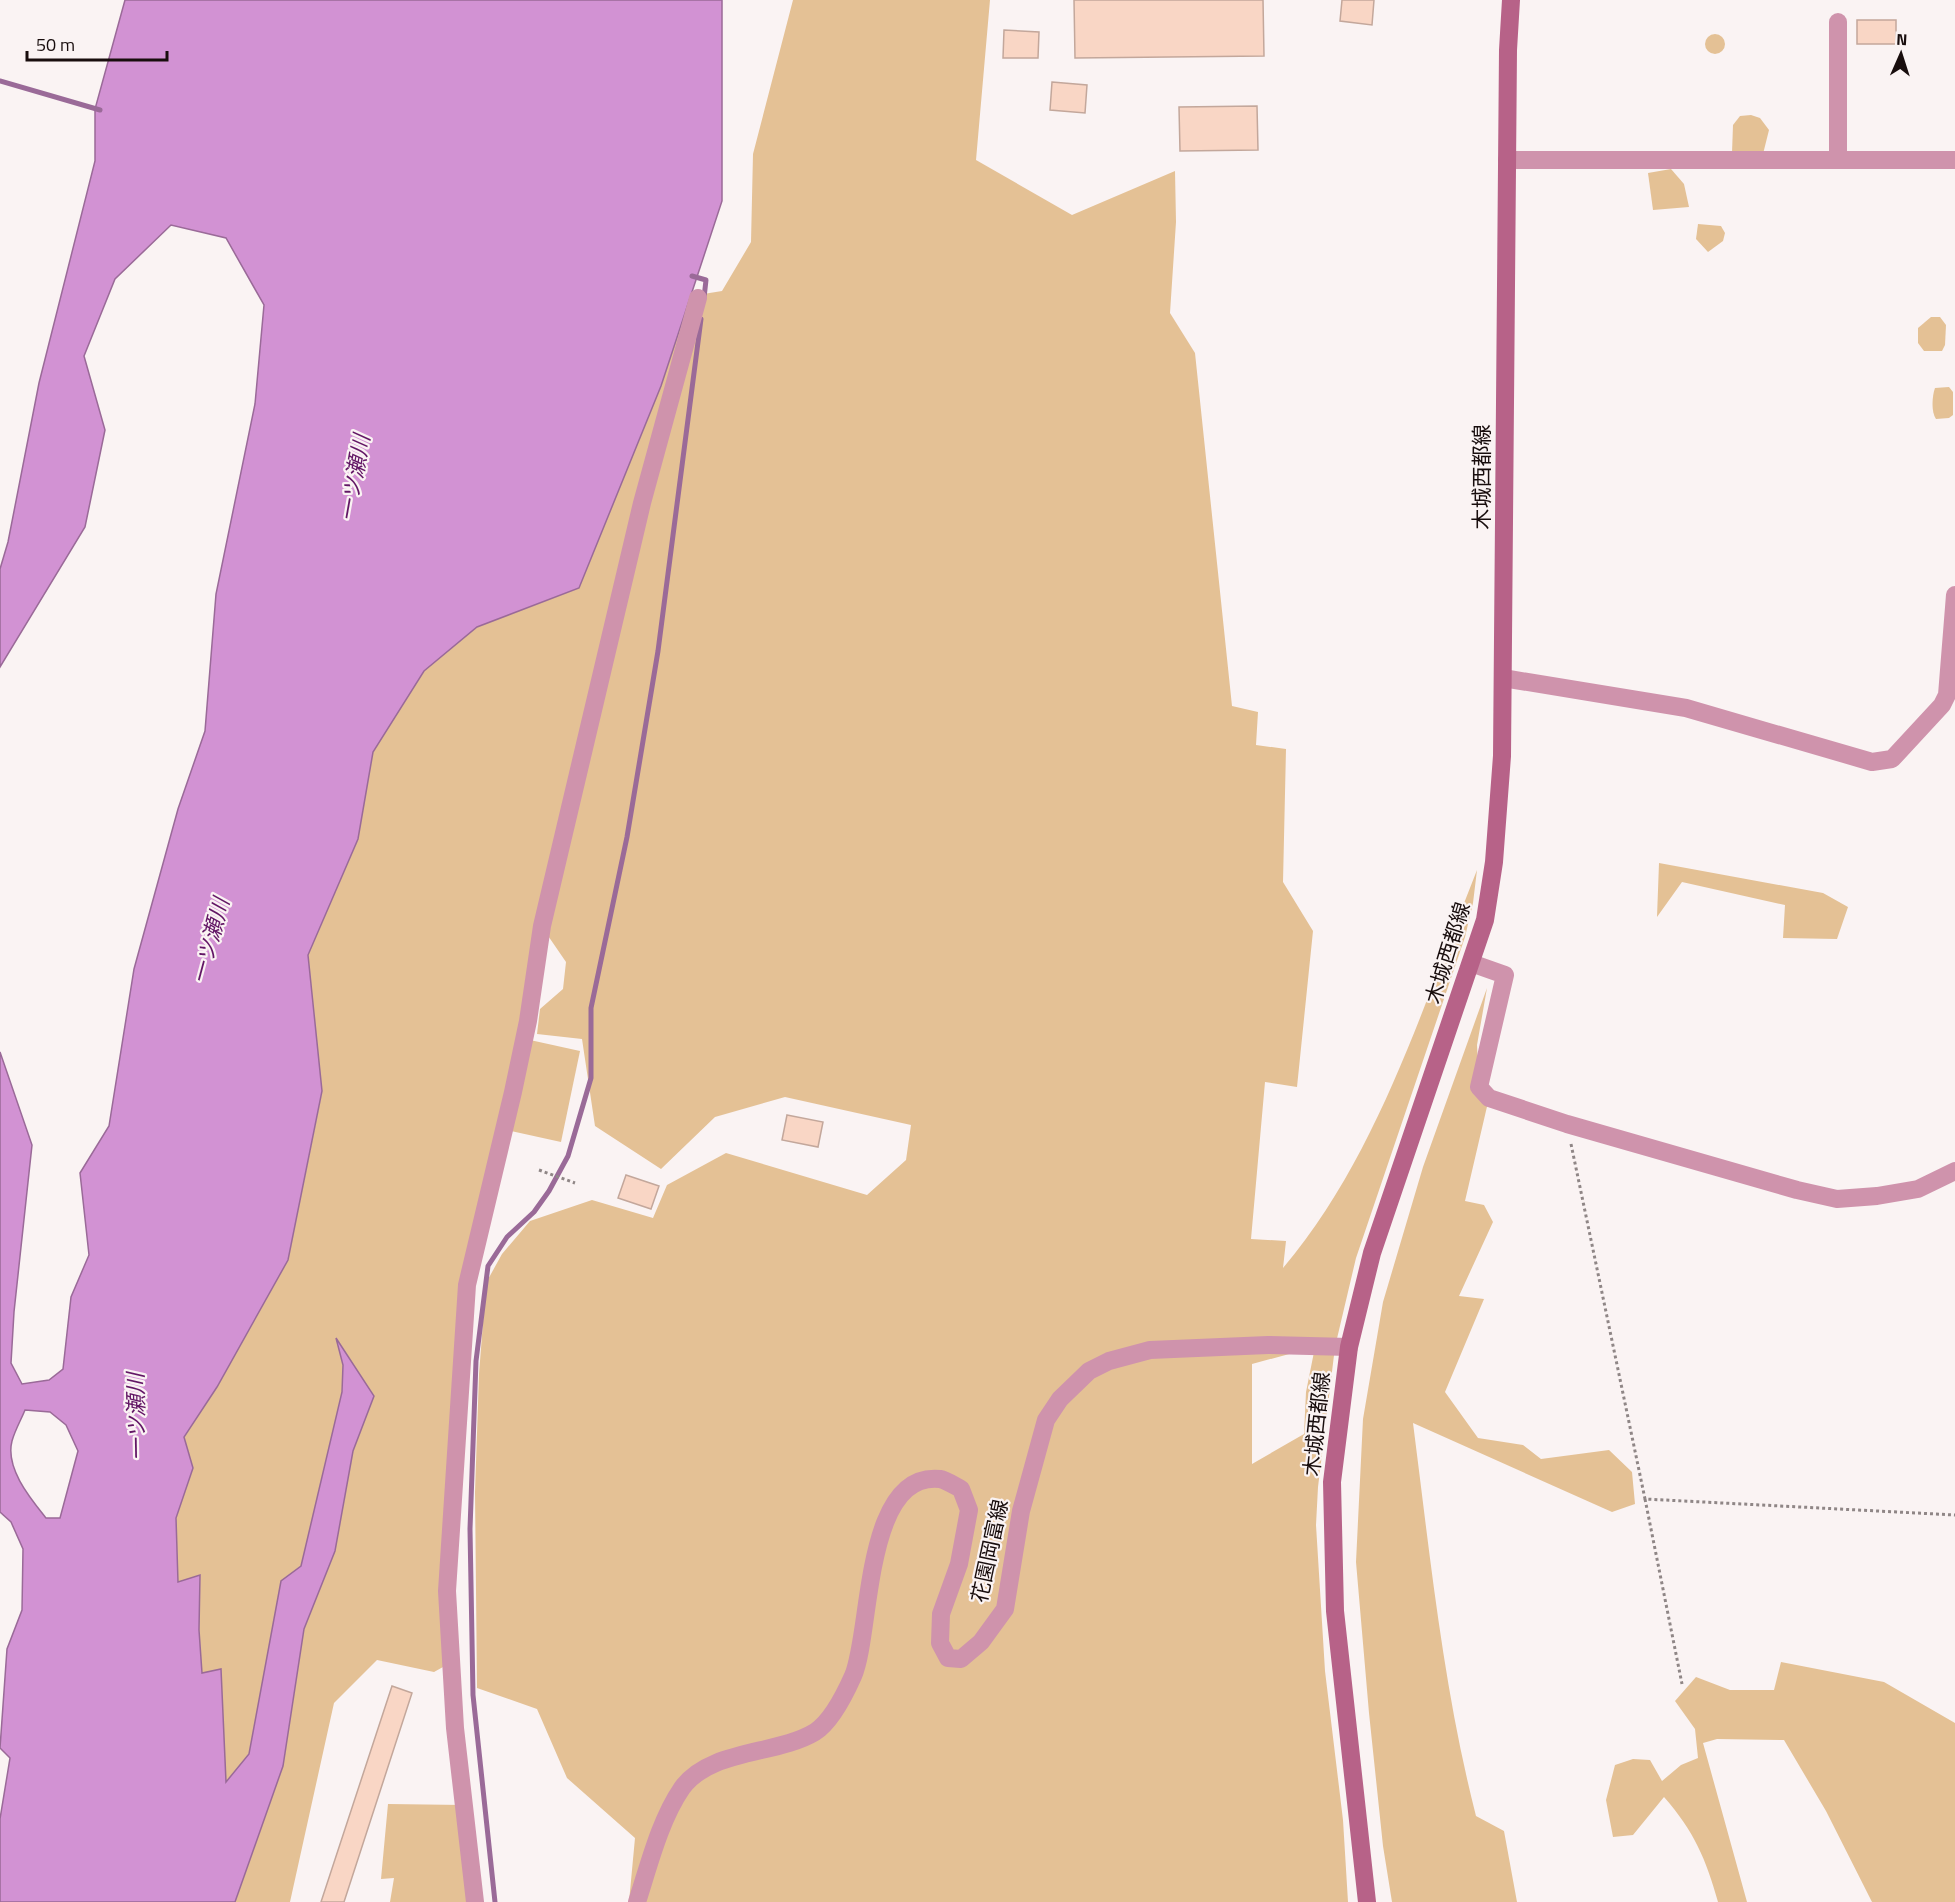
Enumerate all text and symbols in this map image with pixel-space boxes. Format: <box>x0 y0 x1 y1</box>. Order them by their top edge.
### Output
scale bar <box>27 24 166 62</box>
north arrow <box>1871 24 1931 84</box>
text: N <box>1896 27 1908 51</box>
text: 50 m <box>36 31 75 58</box>
street label: 木城西都線 <box>1465 425 1497 530</box>
water label: 一ツ瀬川 <box>330 430 379 524</box>
water label: 一ツ瀬川 <box>182 892 238 988</box>
street label: 木城西都線 <box>1416 898 1478 1008</box>
street label: 木城西都線 <box>1295 1370 1337 1478</box>
water label: 一ツ瀬川 <box>118 1371 154 1461</box>
street label: 花園岡富線 <box>962 1496 1016 1605</box>

